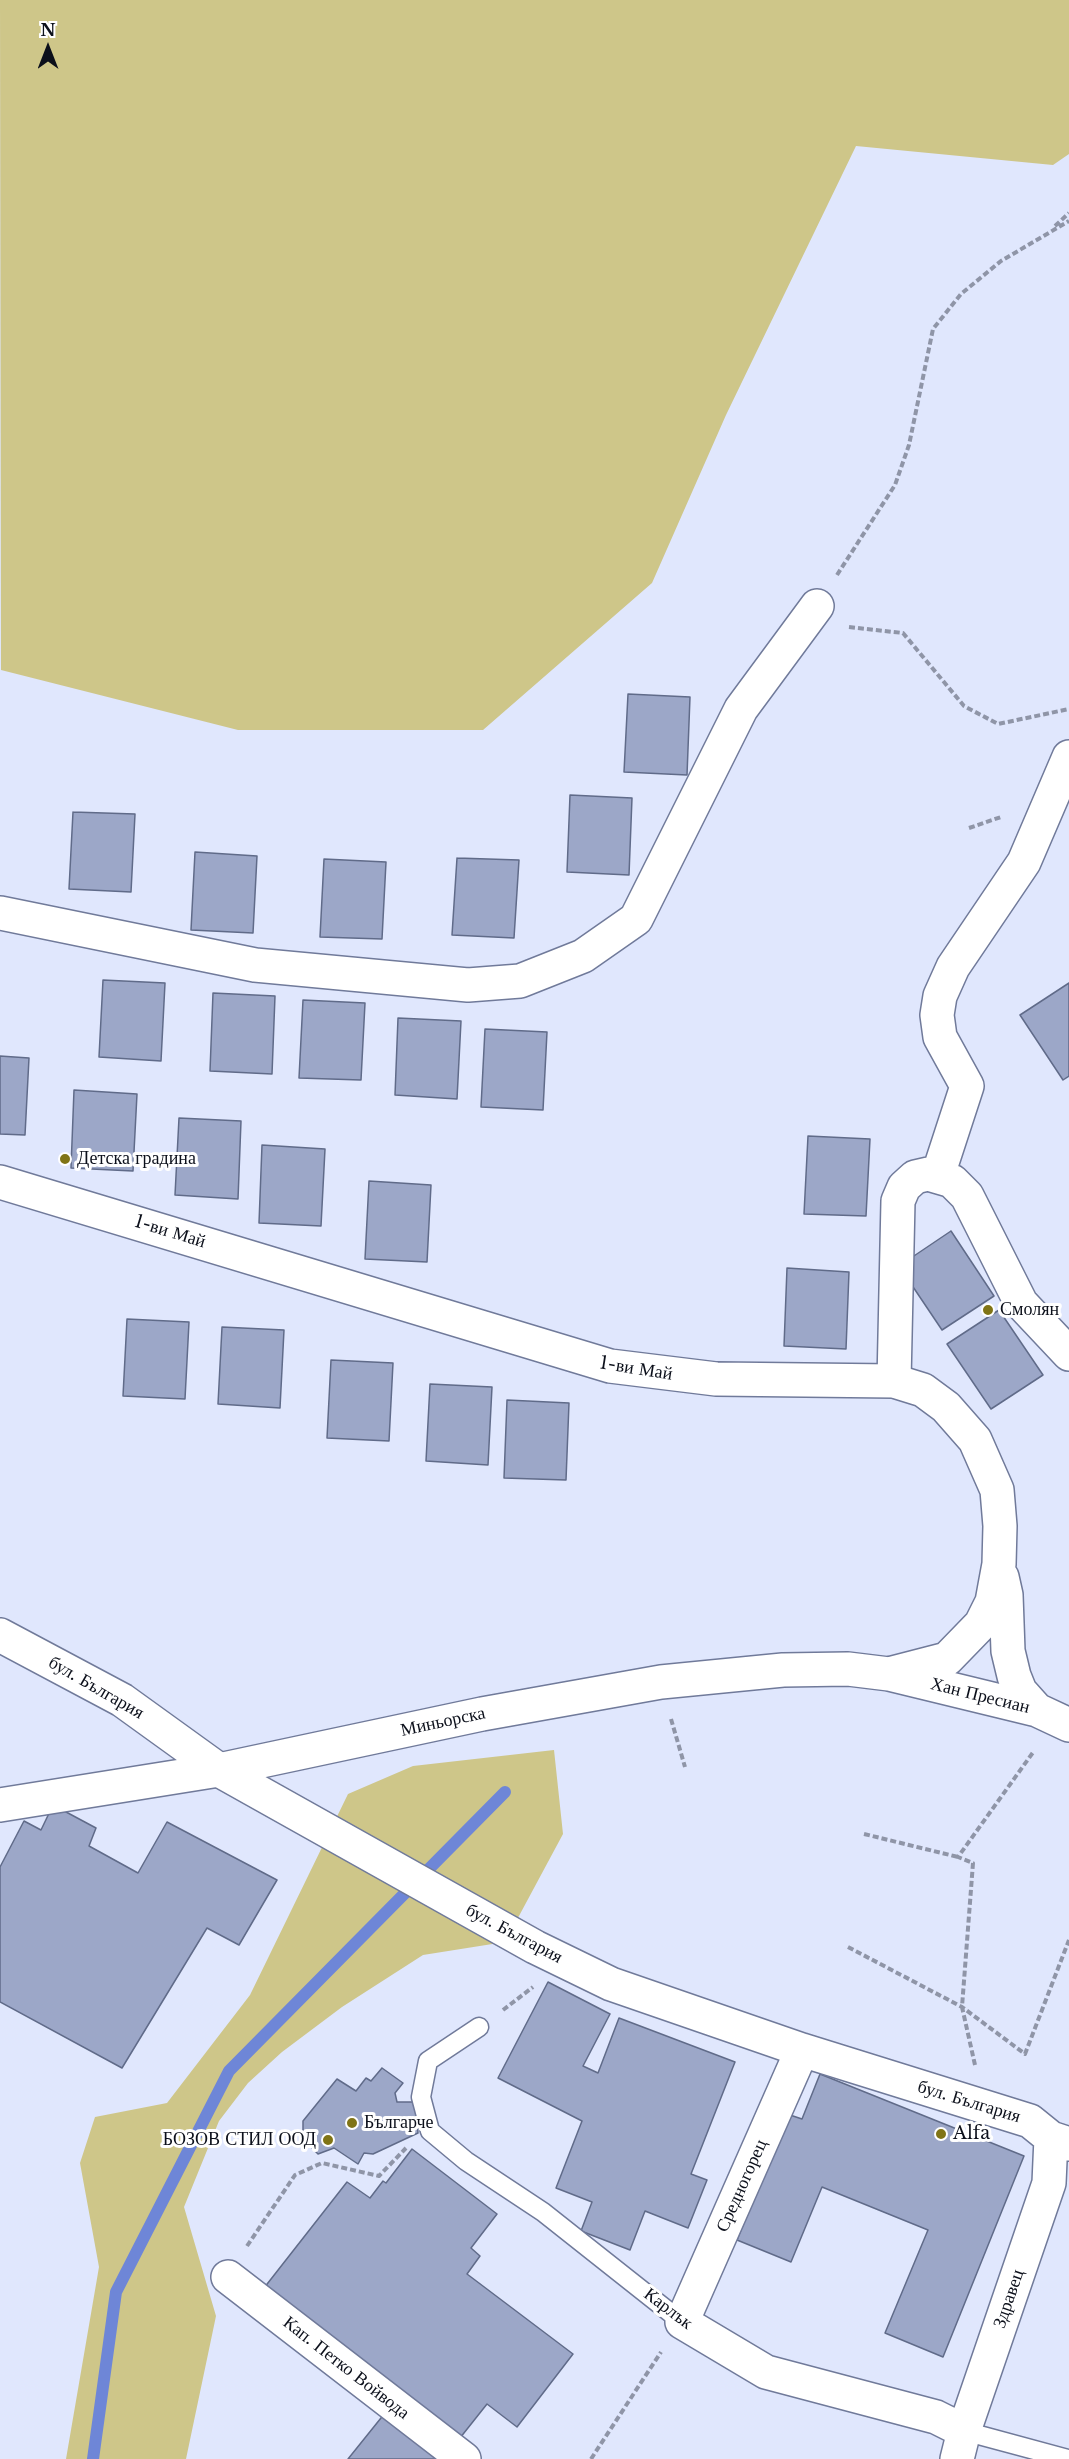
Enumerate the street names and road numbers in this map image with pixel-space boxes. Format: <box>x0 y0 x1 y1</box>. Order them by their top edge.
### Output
street label: 1-ви Май <box>132 1211 208 1253</box>
street label: 1-ви Май <box>598 1353 674 1385</box>
street label: бул. България <box>44 1652 148 1724</box>
street label: Хан Пресиан <box>928 1673 1032 1719</box>
street label: Миньорска <box>399 1703 487 1741</box>
street label: бул. България <box>462 1899 566 1969</box>
street label: бул. България <box>915 2076 1023 2128</box>
street label: Средногорец <box>712 2136 772 2236</box>
street label: Здравец <box>989 2267 1029 2331</box>
street label: Карлък <box>639 2284 697 2334</box>
street label: Кап. Петко Войвода <box>278 2312 414 2424</box>

